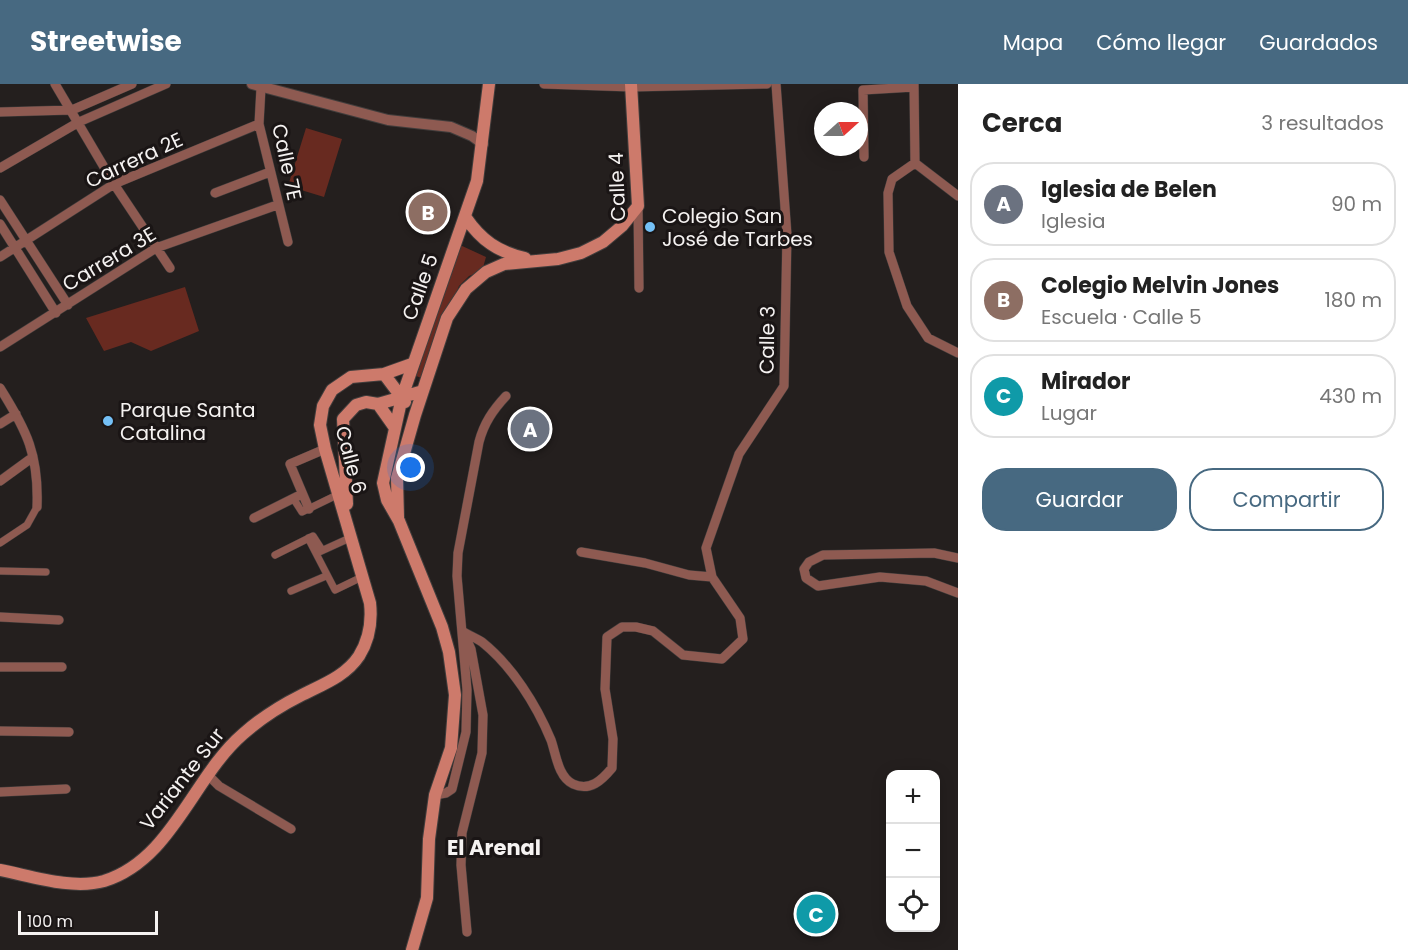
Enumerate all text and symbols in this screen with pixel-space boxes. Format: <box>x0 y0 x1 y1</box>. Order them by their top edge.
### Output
text: Streetwise <box>30 22 182 61</box>
text: Mapa <box>1003 28 1063 57</box>
text: Cómo llegar <box>1096 28 1226 57</box>
text: Guardados <box>1259 28 1378 57</box>
north arrow <box>814 102 868 156</box>
text: Cerca <box>982 105 1062 141</box>
text: 3 resultados <box>1261 109 1384 137</box>
street label: Calle 7E <box>265 121 309 203</box>
street label: Carrera 2E <box>81 125 187 195</box>
street label: Calle 4 <box>602 152 632 222</box>
text: Iglesia de Belen <box>1041 174 1217 205</box>
pin: B <box>408 190 448 234</box>
text: A <box>996 190 1011 218</box>
text: 90 m <box>1331 190 1382 218</box>
place label: Colegio San José de Tarbes <box>662 202 813 253</box>
text: Iglesia <box>1041 207 1106 235</box>
street label: Carrera 3E <box>57 220 161 298</box>
marker: Colegio San José de Tarbes <box>643 220 657 234</box>
street label: Calle 5 <box>395 250 445 324</box>
text: Colegio Melvin Jones <box>1041 270 1279 301</box>
text: B <box>997 286 1010 314</box>
text: 180 m <box>1324 286 1382 314</box>
text: Escuela · Calle 5 <box>1041 303 1202 331</box>
street label: Calle 3 <box>752 306 782 374</box>
text: Mirador <box>1041 366 1130 397</box>
text: C <box>996 382 1011 410</box>
text: 430 m <box>1319 382 1382 410</box>
place label: Parque Santa Catalina <box>120 396 255 447</box>
text: Lugar <box>1041 399 1097 427</box>
pin: A <box>510 406 550 452</box>
marker: Parque Santa Catalina <box>101 414 115 428</box>
street label: Calle 6 <box>329 423 373 497</box>
your location <box>396 453 425 482</box>
button: Guardar <box>982 468 1177 531</box>
button: Compartir <box>1189 468 1384 531</box>
street label: Variante Sur <box>133 722 231 836</box>
map controls <box>886 770 940 932</box>
button: + <box>886 770 940 824</box>
button: − <box>886 824 940 878</box>
district label: El Arenal <box>447 833 541 862</box>
button: locate <box>886 878 940 932</box>
pin: C <box>796 892 836 936</box>
scale bar <box>18 908 158 936</box>
text: 100 m <box>27 910 73 933</box>

